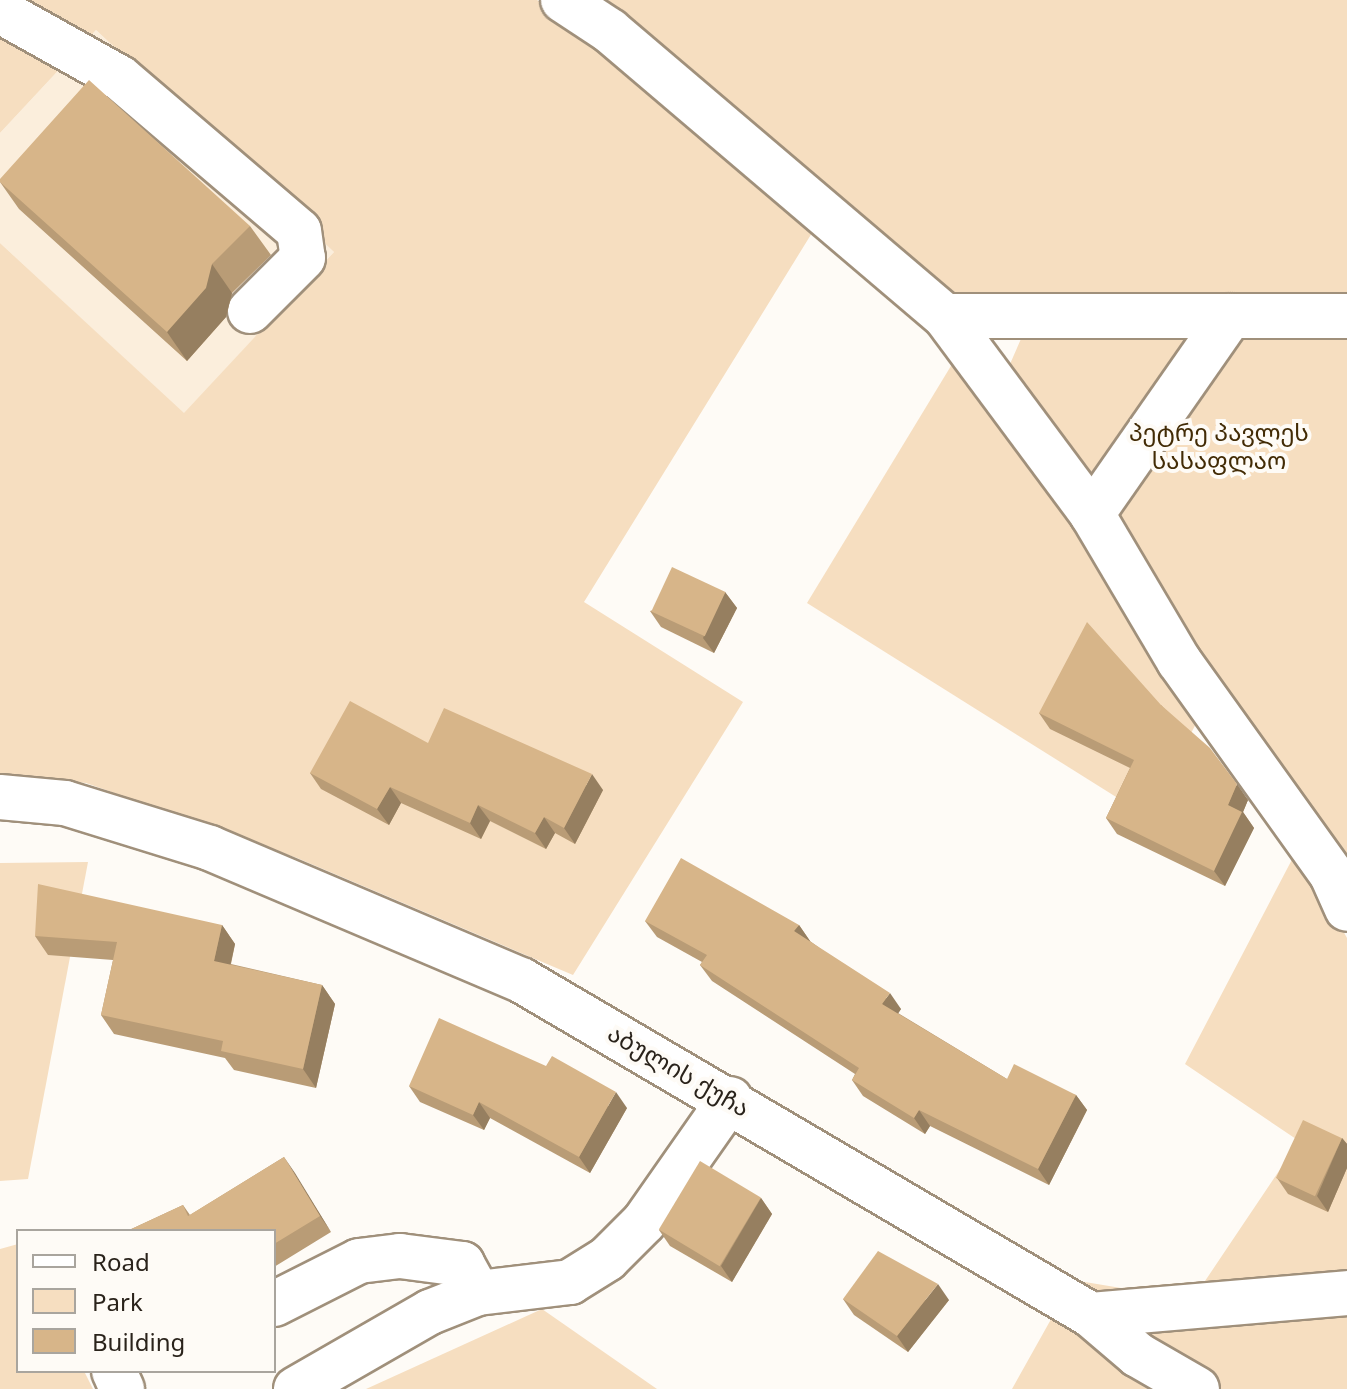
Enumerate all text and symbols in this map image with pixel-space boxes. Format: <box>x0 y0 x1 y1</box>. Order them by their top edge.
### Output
park label: პეტრე პავლეს სასაფლაო <box>1129 418 1309 474</box>
street label: აბულის ქუჩა <box>603 1018 755 1122</box>
legend <box>16 1229 276 1373</box>
text: Road <box>92 1245 150 1278</box>
text: Park <box>92 1285 143 1318</box>
text: Building <box>92 1325 185 1358</box>

